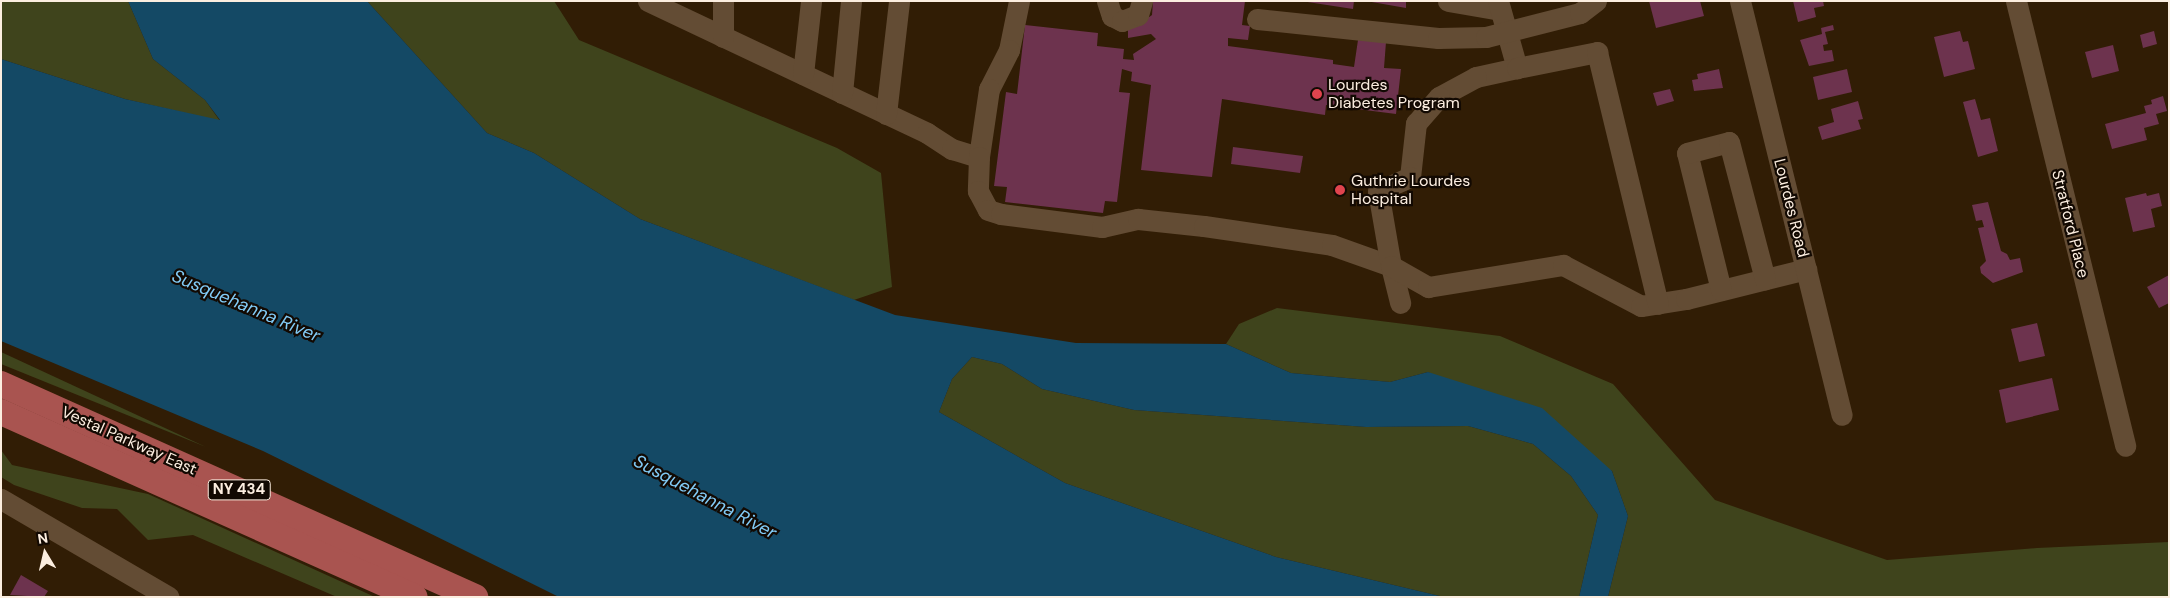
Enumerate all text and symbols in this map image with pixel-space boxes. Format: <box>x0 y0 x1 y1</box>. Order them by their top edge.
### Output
place label: Lourdes Diabetes Program <box>1328 75 1460 113</box>
marker: Lourdes Diabetes Program <box>1310 87 1324 101</box>
street label: Lourdes Road <box>1769 157 1813 259</box>
street label: Stratford Place <box>2047 168 2093 280</box>
place label: Guthrie Lourdes Hospital <box>1351 171 1470 209</box>
marker: Guthrie Lourdes Hospital <box>1333 183 1347 197</box>
water label: Susquehanna River <box>169 265 323 347</box>
street label: Vestal Parkway East <box>58 403 200 479</box>
water label: Susquehanna River <box>630 450 780 544</box>
road number: NY 434 <box>206 478 272 502</box>
north arrow <box>20 528 70 578</box>
text: N <box>36 528 49 548</box>

